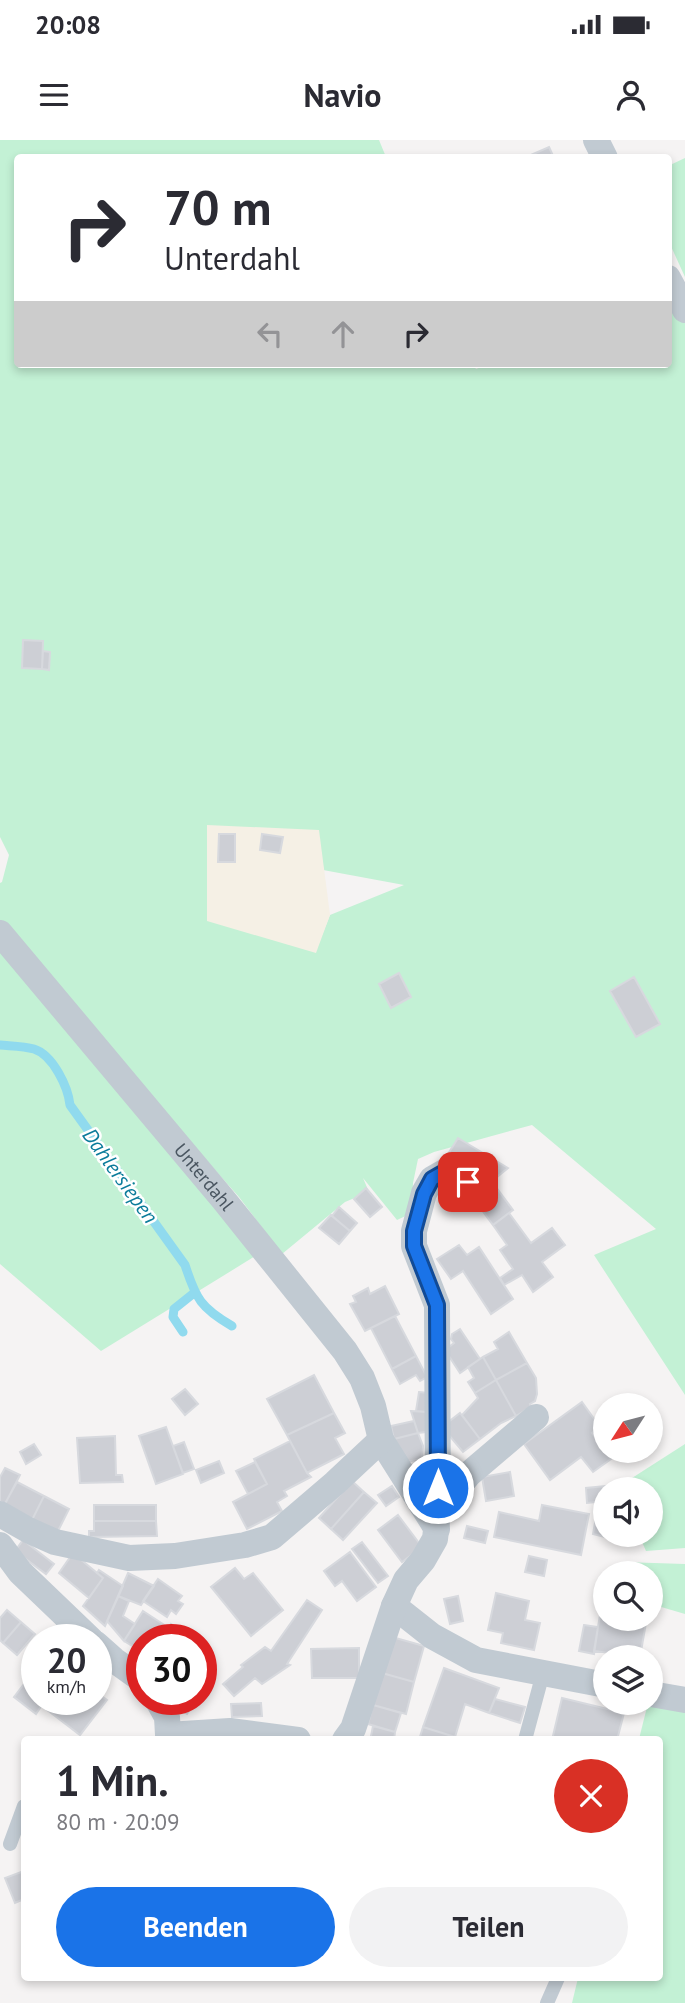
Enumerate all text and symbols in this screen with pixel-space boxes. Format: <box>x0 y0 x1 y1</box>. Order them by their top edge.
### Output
text: 20:08 <box>35 8 101 41</box>
text: Navio <box>304 74 381 116</box>
icon: menu <box>35 76 73 114</box>
icon: person <box>612 76 650 114</box>
text: 70 m <box>164 175 271 239</box>
icon: right <box>49 182 140 273</box>
text: Unterdahl <box>164 237 300 279</box>
icon: left <box>251 315 289 353</box>
icon: ahead <box>324 315 362 353</box>
icon: right <box>397 315 435 353</box>
water label: Dahlersiepen <box>77 1123 164 1229</box>
street label: Unterdahl <box>169 1138 240 1216</box>
pin <box>438 1152 498 1212</box>
icon: arrive <box>449 1163 487 1201</box>
north arrow <box>593 1393 663 1463</box>
map controls <box>593 1393 663 1715</box>
position arrow <box>401 1451 475 1525</box>
button: sound <box>593 1477 663 1547</box>
button: search <box>593 1561 663 1631</box>
speed limit sign: 30 <box>126 1624 217 1715</box>
text: 20 <box>47 1637 86 1683</box>
button: layers <box>593 1645 663 1715</box>
text: km/h <box>47 1675 86 1698</box>
text: 1 Min. <box>56 1753 169 1808</box>
button: close <box>554 1759 628 1833</box>
text: 80 m · 20:09 <box>56 1807 180 1836</box>
button: Beenden <box>56 1887 335 1967</box>
button: Teilen <box>349 1887 628 1967</box>

